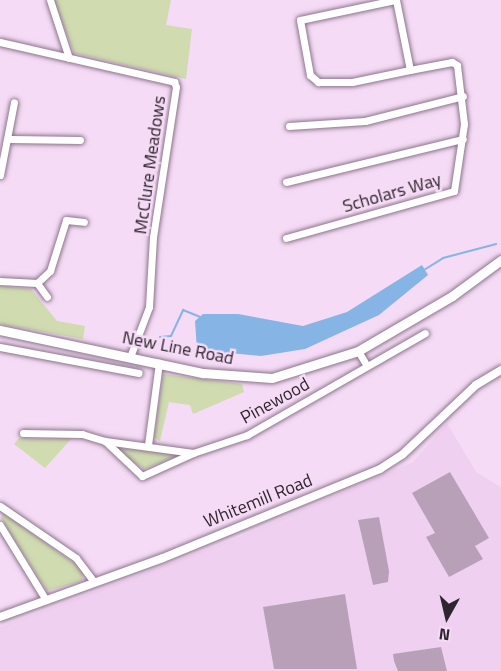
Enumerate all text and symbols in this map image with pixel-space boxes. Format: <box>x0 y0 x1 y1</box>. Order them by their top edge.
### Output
street label: McClure Meadows <box>130 94 170 236</box>
street label: Scholars Way <box>340 169 444 217</box>
street label: New Line Road <box>120 327 236 369</box>
street label: Pinewood <box>237 373 313 429</box>
street label: Whitemill Road <box>201 469 315 533</box>
north arrow <box>417 587 477 647</box>
text: N <box>437 622 452 647</box>

